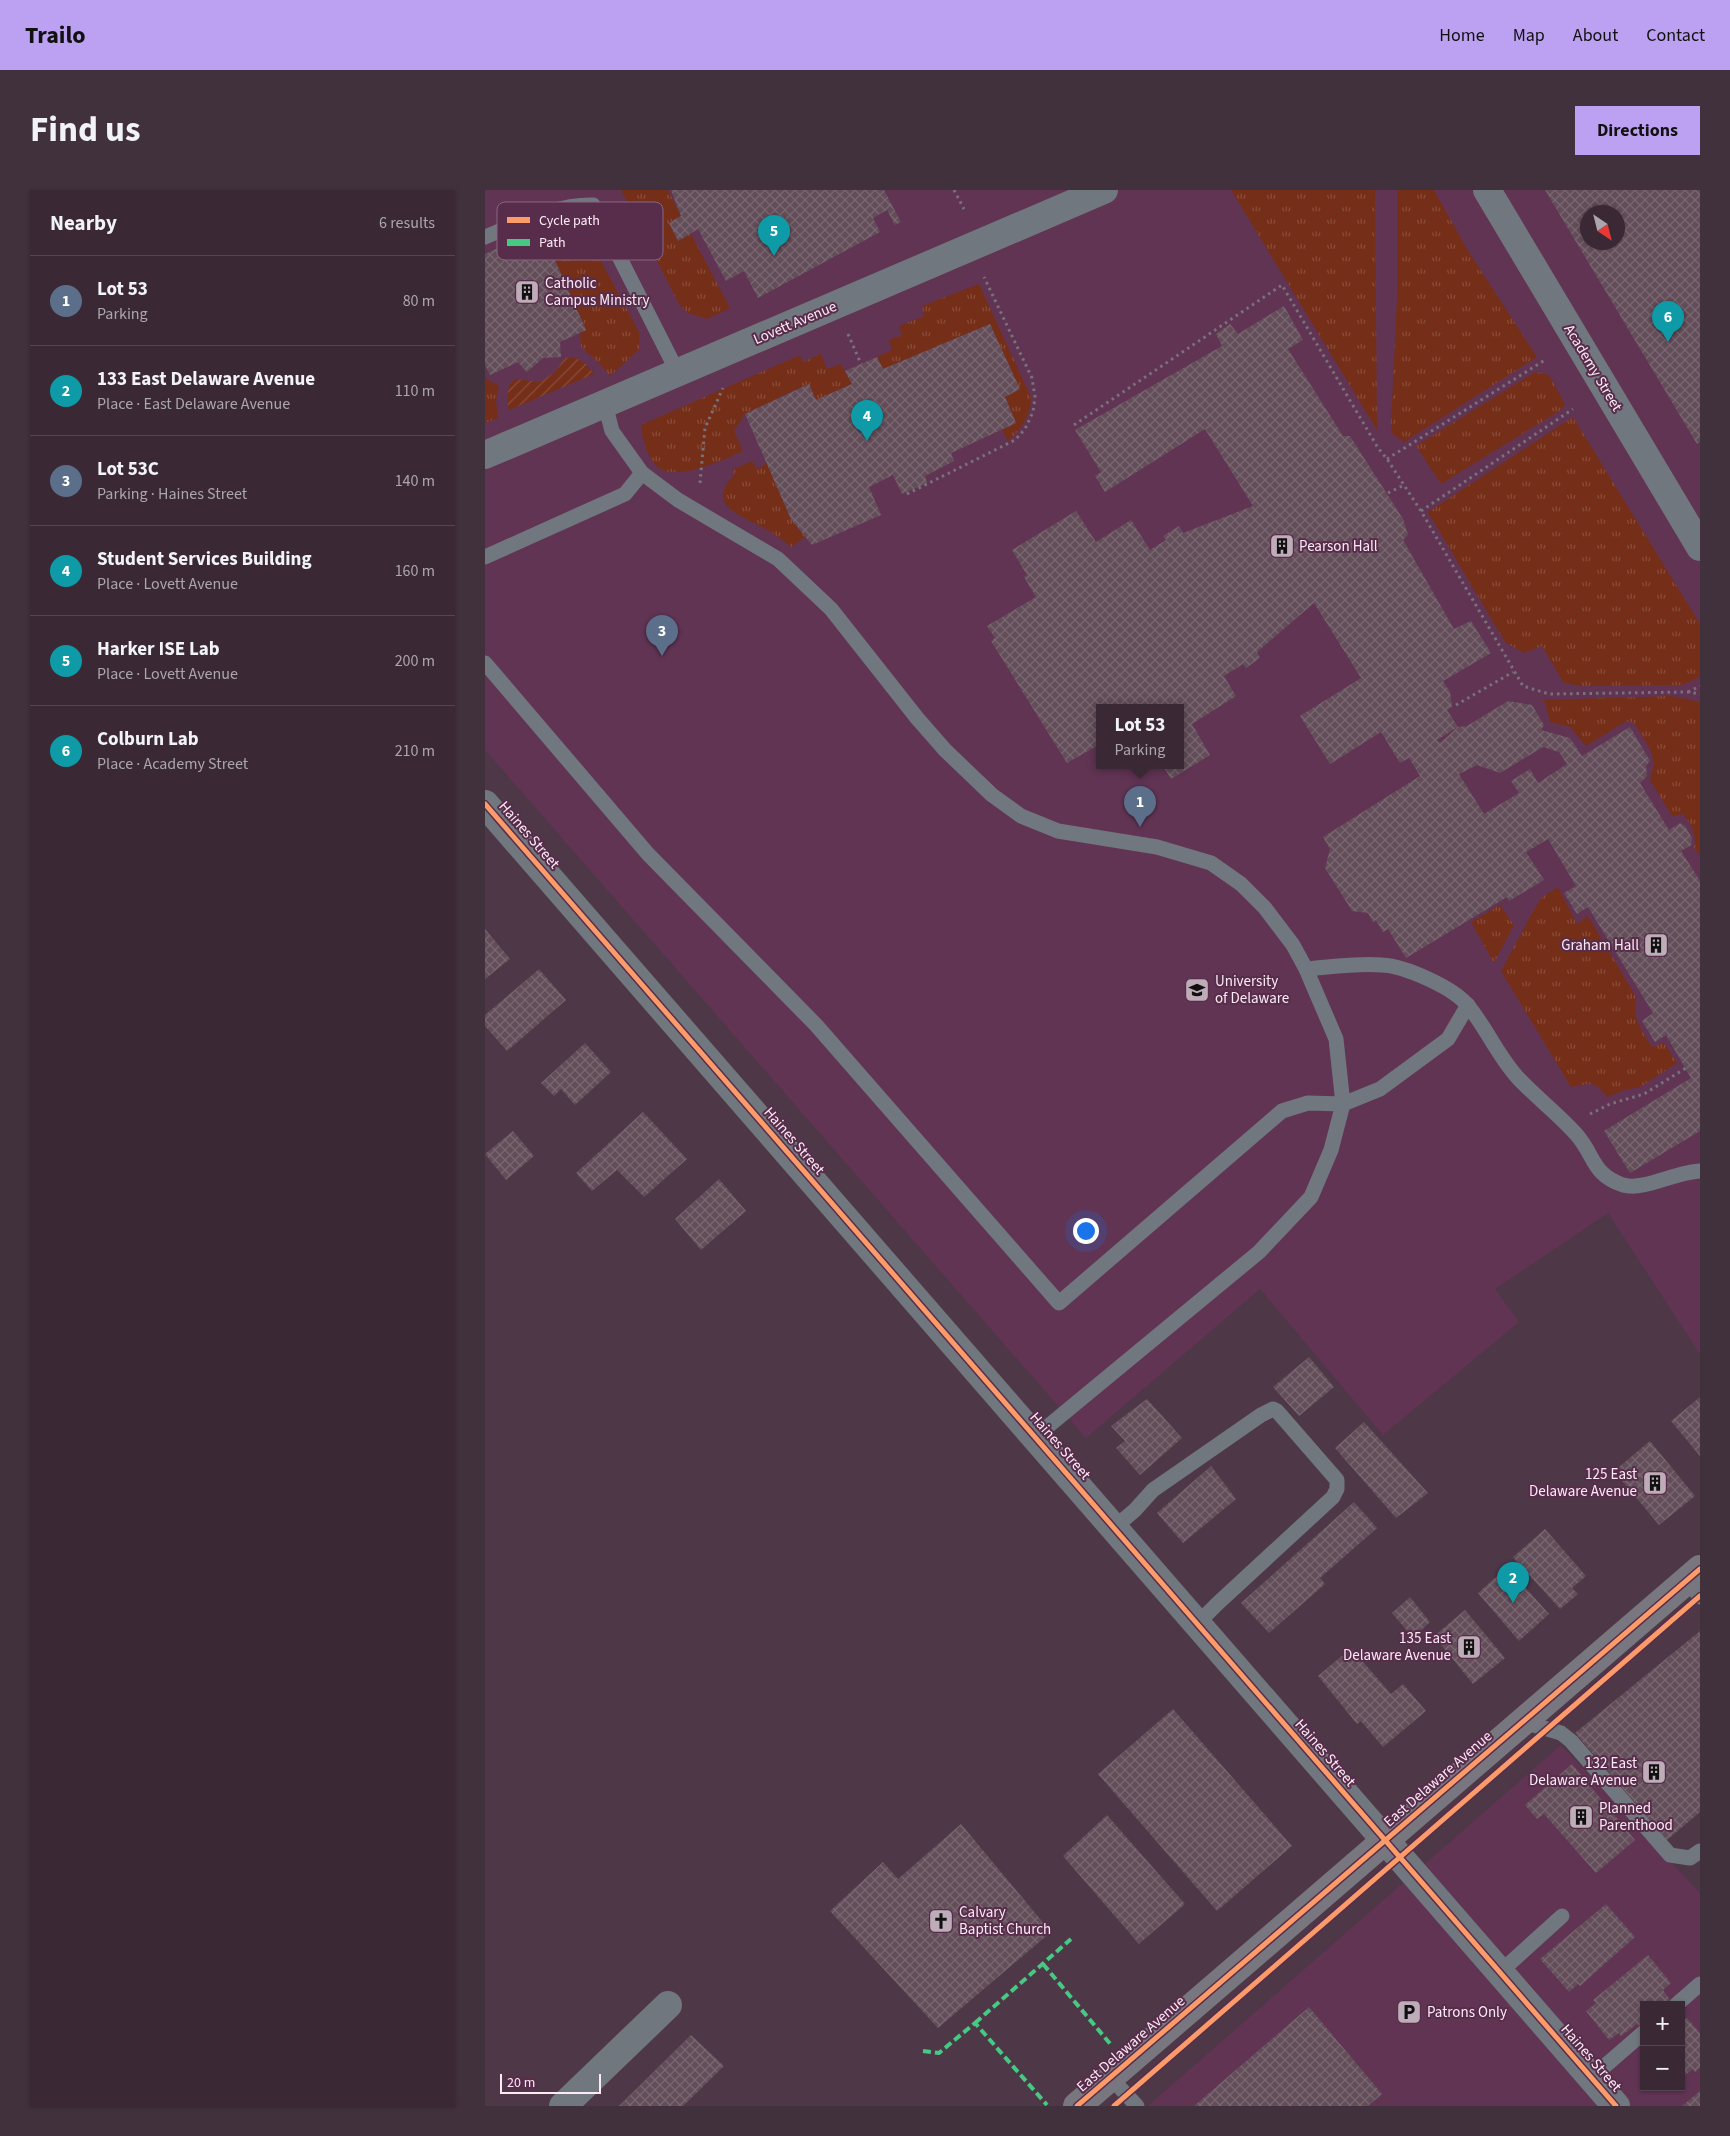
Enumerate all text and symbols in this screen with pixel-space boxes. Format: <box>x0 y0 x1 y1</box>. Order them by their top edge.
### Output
text: Trailo <box>25 18 86 53</box>
text: Home <box>1439 23 1485 48</box>
text: Map <box>1513 23 1545 48</box>
text: About <box>1573 23 1618 48</box>
text: Contact <box>1646 23 1705 48</box>
text: Find us <box>30 105 140 155</box>
button: Directions <box>1575 106 1700 155</box>
legend <box>497 202 663 260</box>
north arrow <box>1580 205 1625 250</box>
text: Nearby <box>50 208 117 238</box>
text: Cycle path <box>539 211 600 231</box>
text: 6 results <box>379 212 435 234</box>
pin: 5 <box>758 215 790 256</box>
text: Path <box>539 233 566 253</box>
place label: Catholic Campus Ministry <box>545 273 649 311</box>
text: Lot 53 <box>97 276 148 303</box>
building icon: Catholic Campus Ministry <box>514 279 540 305</box>
text: 1 <box>62 290 70 312</box>
text: 80 m <box>403 290 435 312</box>
street label: Lovett Avenue <box>750 296 840 350</box>
pin: 6 <box>1652 301 1684 342</box>
text: Parking <box>97 303 148 325</box>
street label: Academy Street <box>1559 321 1627 415</box>
text: 133 East Delaware Avenue <box>97 366 315 393</box>
text: 2 <box>62 380 70 402</box>
text: 110 m <box>395 380 435 402</box>
text: Place · East Delaware Avenue <box>97 393 290 415</box>
pin: 4 <box>851 400 883 441</box>
text: Lot 53C <box>97 456 159 483</box>
text: 3 <box>62 470 70 492</box>
text: 140 m <box>395 470 435 492</box>
text: Parking · Haines Street <box>97 483 247 505</box>
building icon: Pearson Hall <box>1269 533 1295 559</box>
place label: Pearson Hall <box>1299 536 1378 557</box>
text: Student Services Building <box>97 546 312 573</box>
text: 4 <box>62 560 70 582</box>
text: 160 m <box>395 560 435 582</box>
text: Place · Lovett Avenue <box>97 573 238 595</box>
pin: 3 <box>646 615 678 656</box>
text: Harker ISE Lab <box>97 636 220 663</box>
text: 5 <box>62 650 70 672</box>
text: 200 m <box>395 650 435 672</box>
text: Place · Lovett Avenue <box>97 663 238 685</box>
popup <box>1096 704 1184 769</box>
text: Lot 53 <box>1115 712 1165 739</box>
text: Colburn Lab <box>97 726 199 753</box>
text: Parking <box>1115 739 1165 761</box>
text: 6 <box>62 740 70 762</box>
text: 210 m <box>395 740 435 762</box>
text: Place · Academy Street <box>97 753 248 775</box>
pin: 1 <box>1124 786 1156 827</box>
street label: Haines Street <box>494 797 564 873</box>
building icon: Graham Hall <box>1643 932 1669 958</box>
place label: Graham Hall <box>1561 935 1639 956</box>
place label: University of Delaware <box>1215 971 1289 1009</box>
school or university icon: University of Delaware <box>1184 977 1210 1003</box>
street label: Haines Street <box>759 1103 829 1179</box>
your location <box>1073 1218 1099 1244</box>
street label: Haines Street <box>1025 1408 1095 1484</box>
place label: 125 East Delaware Avenue <box>1529 1464 1637 1502</box>
building icon: 125 East Delaware Avenue <box>1642 1470 1668 1496</box>
pin: 2 <box>1497 1562 1529 1603</box>
place label: 135 East Delaware Avenue <box>1343 1628 1451 1666</box>
building icon: 135 East Delaware Avenue <box>1456 1634 1482 1660</box>
street label: Haines Street <box>1290 1715 1360 1791</box>
street label: East Delaware Avenue <box>1379 1726 1497 1832</box>
place label: 132 East Delaware Avenue <box>1529 1753 1637 1791</box>
building icon: 132 East Delaware Avenue <box>1641 1759 1667 1785</box>
place label: Planned Parenthood <box>1599 1798 1673 1836</box>
building icon: Planned Parenthood <box>1568 1804 1594 1830</box>
place label: Calvary Baptist Church <box>959 1902 1051 1940</box>
church icon: Calvary Baptist Church <box>928 1908 954 1934</box>
street label: East Delaware Avenue <box>1072 1991 1190 2097</box>
parking icon: Patrons Only <box>1396 1999 1422 2025</box>
map controls <box>1640 2001 1685 2091</box>
button: + <box>1640 2001 1685 2046</box>
place label: Patrons Only <box>1427 2002 1507 2023</box>
street label: Haines Street <box>1556 2020 1626 2096</box>
button: − <box>1640 2046 1685 2091</box>
scale bar <box>500 2071 601 2094</box>
text: 20 m <box>507 2073 535 2093</box>

